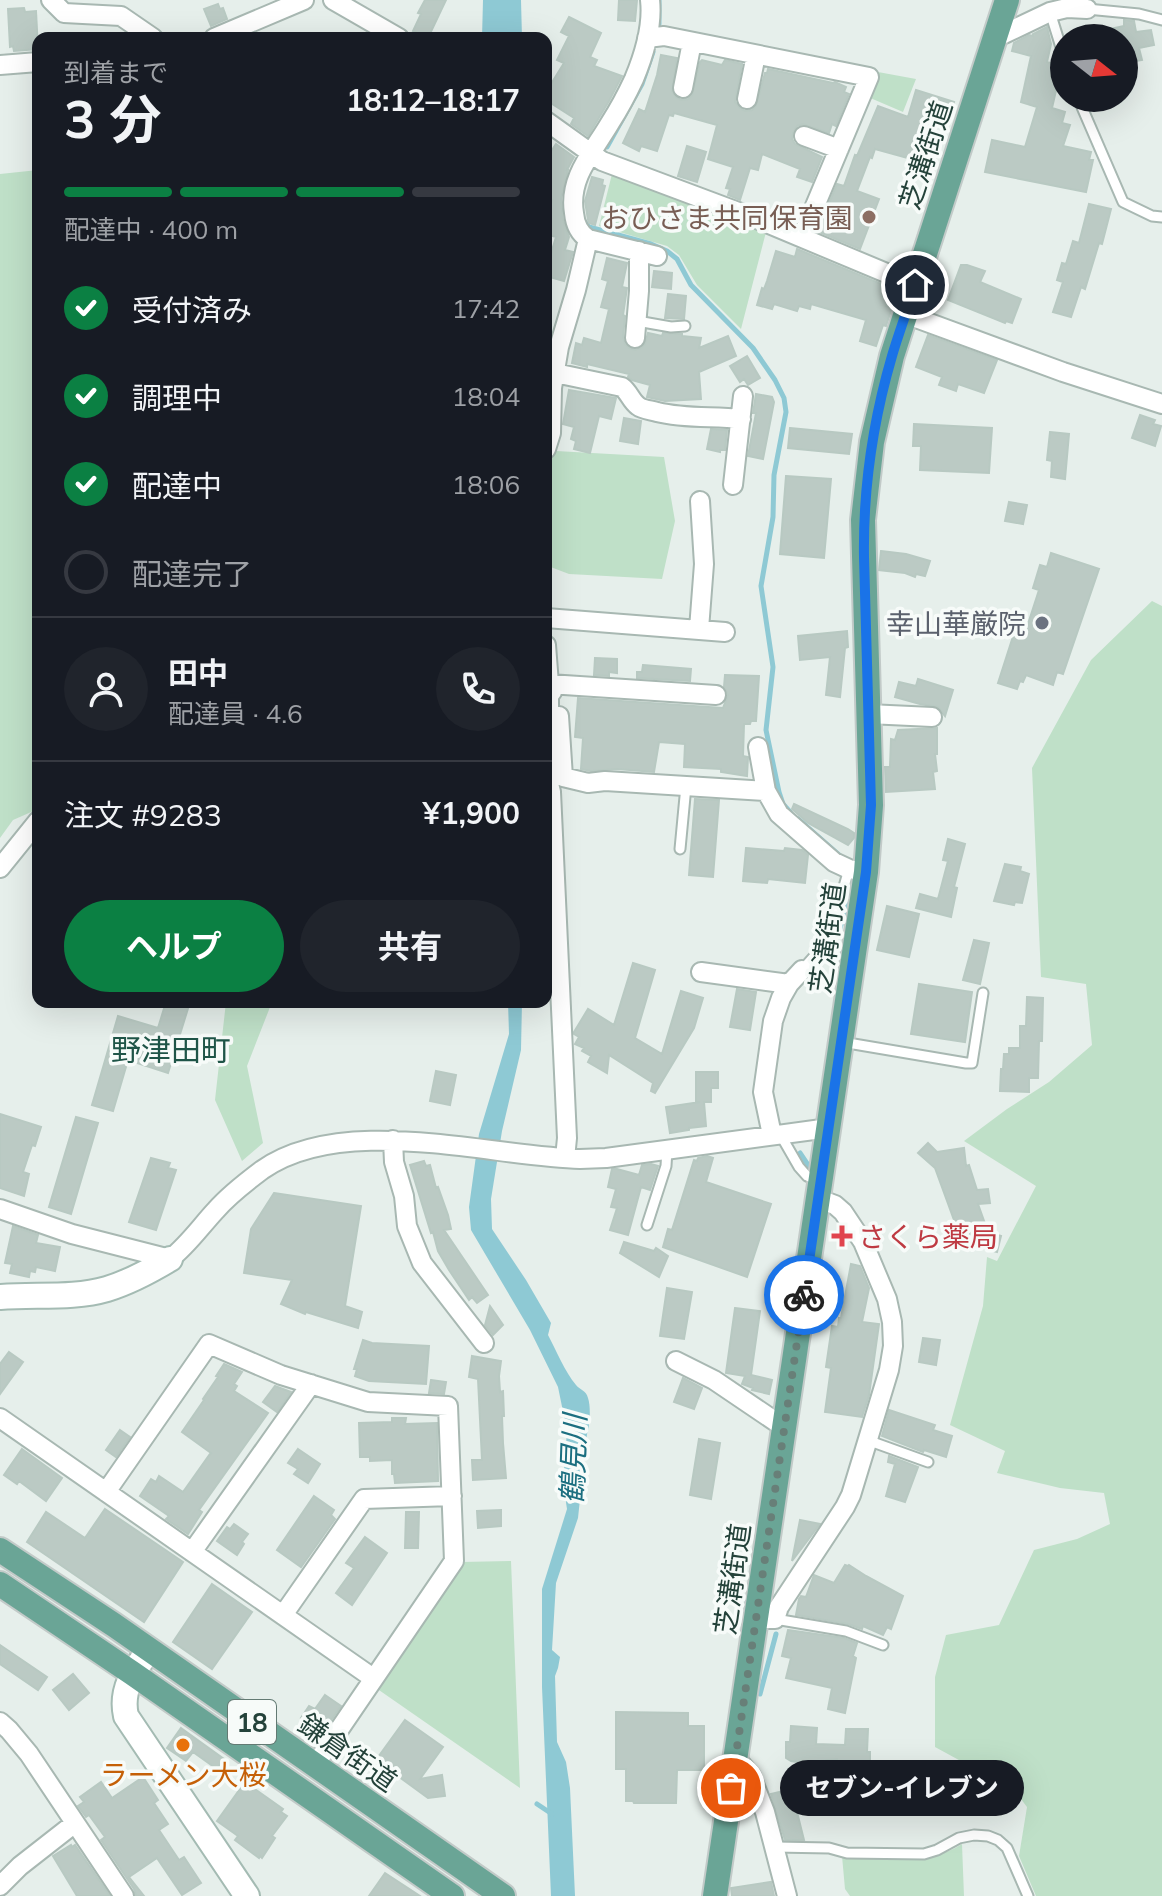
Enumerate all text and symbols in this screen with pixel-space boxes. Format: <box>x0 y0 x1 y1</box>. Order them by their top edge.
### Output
north arrow <box>1050 24 1138 112</box>
map controls <box>1050 24 1138 112</box>
text: 到着まで <box>64 56 168 89</box>
text: 18:12–18:17 <box>346 81 520 119</box>
text: 3 分 <box>64 86 161 151</box>
street label: 芝溝街道 <box>891 96 959 214</box>
place label: おひさま共同保育園 <box>601 200 853 235</box>
marker: おひさま共同保育園 <box>860 208 878 226</box>
text: 配達中 · 400 m <box>64 213 238 246</box>
pin <box>881 251 949 319</box>
icon: home <box>893 263 937 307</box>
icon: check <box>64 286 108 330</box>
text: 受付済み <box>132 291 252 329</box>
text: 17:42 <box>452 292 520 325</box>
icon: check <box>64 374 108 418</box>
text: 調理中 <box>132 379 222 417</box>
text: 18:04 <box>452 380 520 413</box>
icon: check <box>64 462 108 506</box>
text: 配達中 <box>132 467 222 505</box>
text: 18:06 <box>452 468 520 501</box>
text: 配達完了 <box>132 555 252 593</box>
place label: 幸山華厳院 <box>886 606 1026 641</box>
marker: 幸山華厳院 <box>1033 614 1051 632</box>
button: person <box>64 647 148 731</box>
button: phone <box>436 647 520 731</box>
text: 田中 <box>168 654 228 692</box>
text: 配達員 · 4.6 <box>168 697 303 730</box>
text: ¥1,900 <box>423 794 520 832</box>
text: 注文 #9283 <box>64 796 222 834</box>
street label: 芝溝街道 <box>802 880 852 996</box>
button: ヘルプ <box>64 900 284 992</box>
button: 共有 <box>300 900 520 992</box>
district label: 野津田町 <box>111 1031 231 1069</box>
place label: さくら薬局 <box>858 1219 998 1254</box>
marker: さくら薬局 <box>833 1227 851 1245</box>
courier <box>764 1255 844 1335</box>
icon: bike <box>782 1273 826 1317</box>
water label: 鶴見川 <box>552 1410 594 1505</box>
street label: 芝溝街道 <box>707 1521 757 1637</box>
road number: 18 <box>228 1700 276 1744</box>
street label: 鎌倉街道 <box>292 1706 404 1798</box>
marker: ラーメン大桜 <box>174 1736 192 1754</box>
pin <box>697 1754 765 1822</box>
place label: ラーメン大桜 <box>100 1757 266 1792</box>
callout: セブン-イレブン <box>779 1760 1023 1816</box>
icon: bag <box>709 1766 753 1810</box>
text: セブン-イレブン <box>805 1771 999 1804</box>

